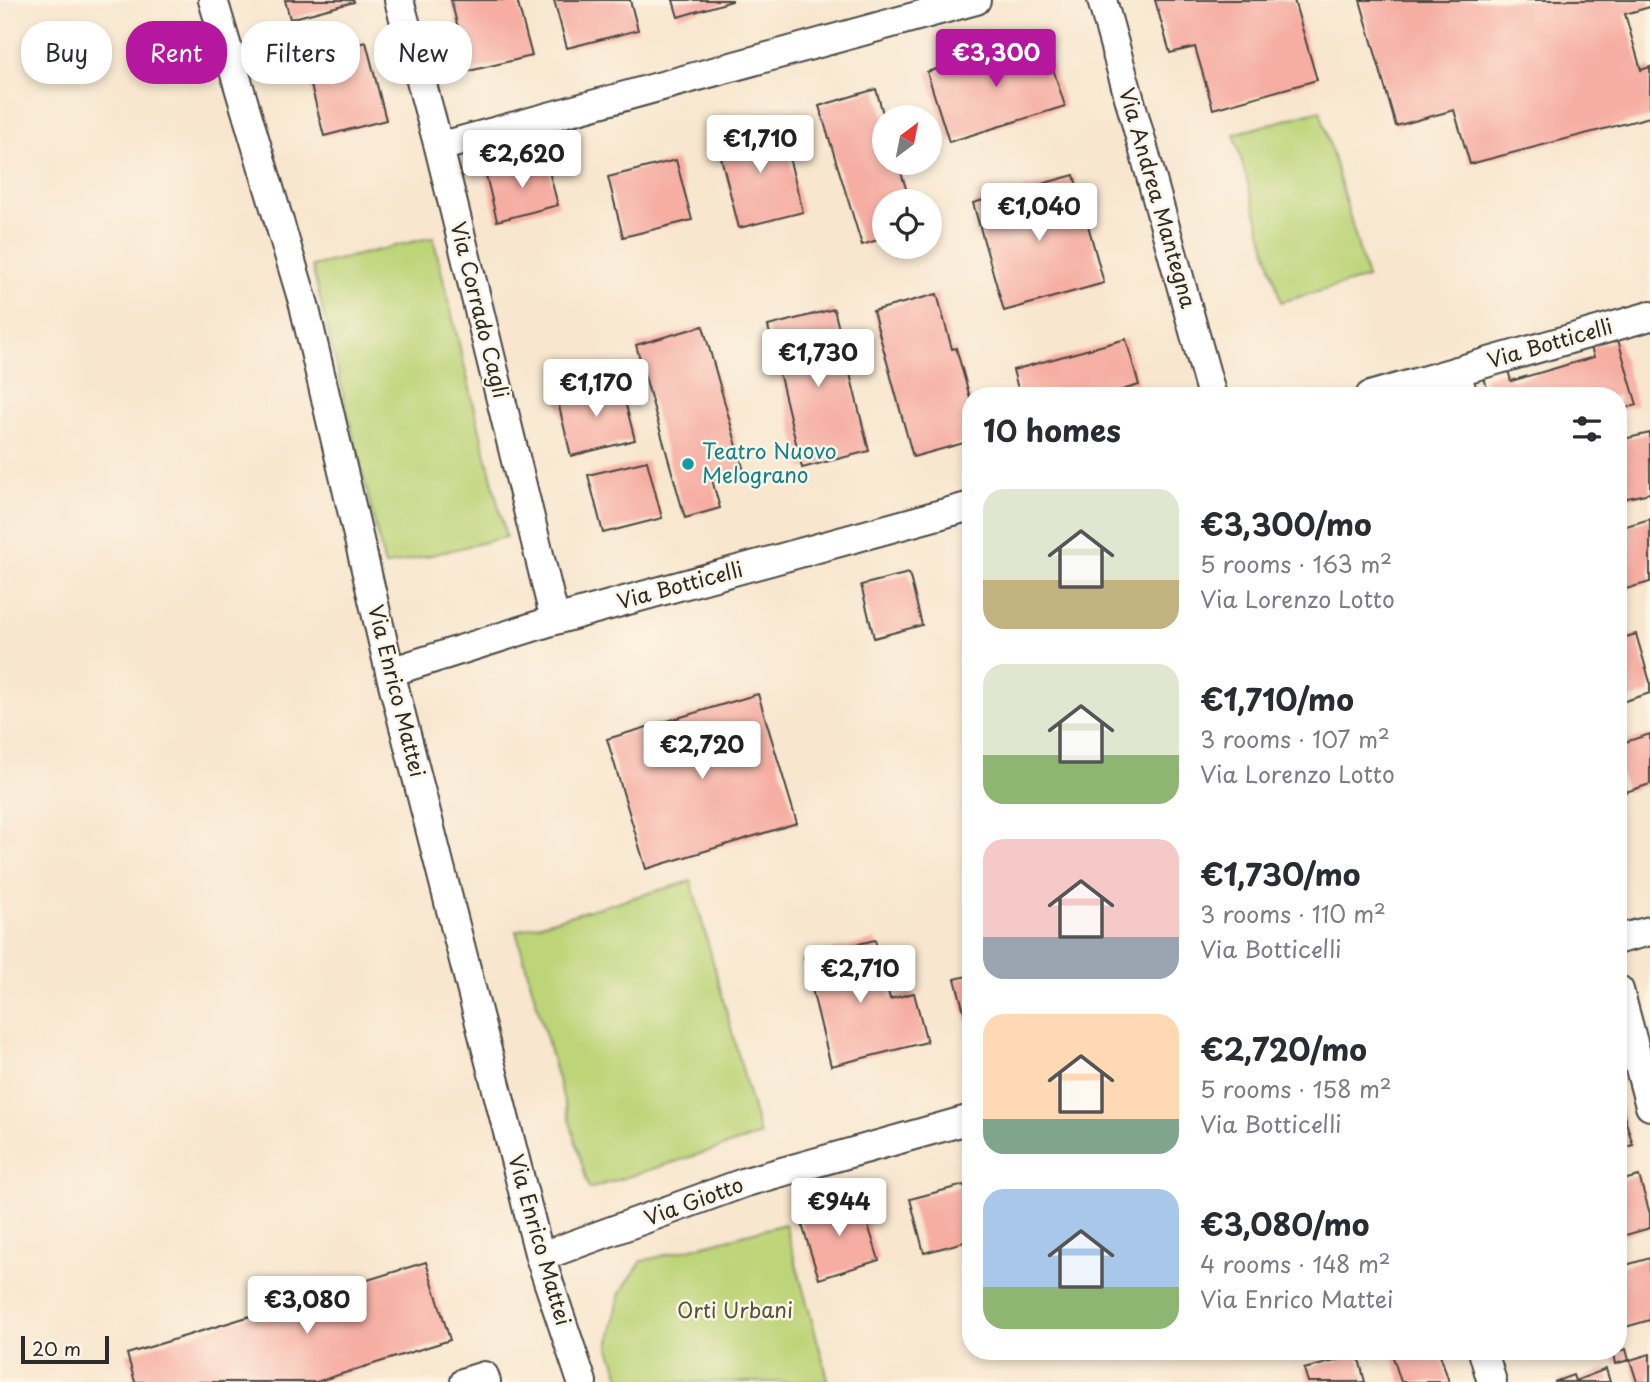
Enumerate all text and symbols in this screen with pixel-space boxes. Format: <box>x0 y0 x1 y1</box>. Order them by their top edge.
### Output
chip: Buy <box>21 21 112 84</box>
chip: Rent <box>126 21 227 84</box>
chip: Filters <box>241 21 360 84</box>
chip: New <box>374 21 472 84</box>
pin: €3,300 <box>939 29 1053 89</box>
text: €3,300 <box>952 34 1040 69</box>
street label: Via Andrea Mantegna <box>1112 84 1206 311</box>
north arrow <box>872 105 942 175</box>
map controls <box>872 105 942 259</box>
pin: €1,710 <box>703 116 817 175</box>
text: €1,710 <box>723 120 797 155</box>
pin: €2,620 <box>465 130 579 190</box>
text: €2,620 <box>479 135 565 170</box>
pin: €1,040 <box>982 184 1096 243</box>
text: €1,040 <box>997 188 1081 223</box>
button: locate <box>872 189 942 259</box>
street label: Via Corrado Cagli <box>444 218 518 401</box>
street label: Via Botticelli <box>1483 309 1616 375</box>
pin: €1,730 <box>761 330 875 389</box>
text: €1,730 <box>778 334 858 369</box>
pin: €1,170 <box>539 360 653 419</box>
text: €1,170 <box>559 364 633 399</box>
text: 10 homes <box>983 407 1121 452</box>
icon: filters <box>1568 410 1606 448</box>
place label: Teatro Nuovo Melograno <box>702 434 837 490</box>
marker: Teatro Nuovo Melograno <box>680 456 696 472</box>
text: €3,300/mo <box>1200 501 1372 546</box>
icon: home <box>1039 517 1123 601</box>
text: 5 rooms · 163 m² <box>1200 546 1392 581</box>
street label: Via Botticelli <box>613 552 746 616</box>
text: Via Lorenzo Lotto <box>1200 581 1395 616</box>
street label: Via Enrico Mattei <box>361 601 435 780</box>
text: €1,710/mo <box>1200 676 1354 721</box>
icon: home <box>1039 692 1123 776</box>
text: 3 rooms · 107 m² <box>1200 721 1390 756</box>
pin: €2,720 <box>645 722 759 781</box>
text: €2,720 <box>660 726 744 761</box>
text: Via Lorenzo Lotto <box>1200 756 1395 791</box>
text: €1,730/mo <box>1200 851 1360 896</box>
icon: home <box>1039 867 1123 951</box>
text: 3 rooms · 110 m² <box>1200 896 1386 931</box>
text: Via Botticelli <box>1200 931 1341 966</box>
pin: €2,710 <box>803 946 917 1005</box>
text: €2,710 <box>820 950 900 985</box>
text: €2,720/mo <box>1200 1026 1367 1071</box>
icon: home <box>1039 1042 1123 1126</box>
text: 5 rooms · 158 m² <box>1200 1071 1392 1106</box>
text: Via Botticelli <box>1200 1106 1341 1141</box>
street label: Via Enrico Mattei <box>501 1150 581 1329</box>
street label: Via Giotto <box>639 1167 747 1233</box>
pin: €944 <box>798 1178 880 1238</box>
text: €944 <box>807 1183 871 1218</box>
text: €3,080/mo <box>1200 1201 1369 1246</box>
icon: home <box>1039 1217 1123 1301</box>
text: 4 rooms · 148 m² <box>1200 1246 1391 1281</box>
pin: €3,080 <box>250 1276 364 1336</box>
text: €3,080 <box>264 1281 350 1316</box>
text: Via Enrico Mattei <box>1200 1281 1394 1316</box>
park label: Orti Urbani <box>677 1293 793 1325</box>
scale bar <box>21 1333 108 1365</box>
text: 20 m <box>32 1334 81 1362</box>

